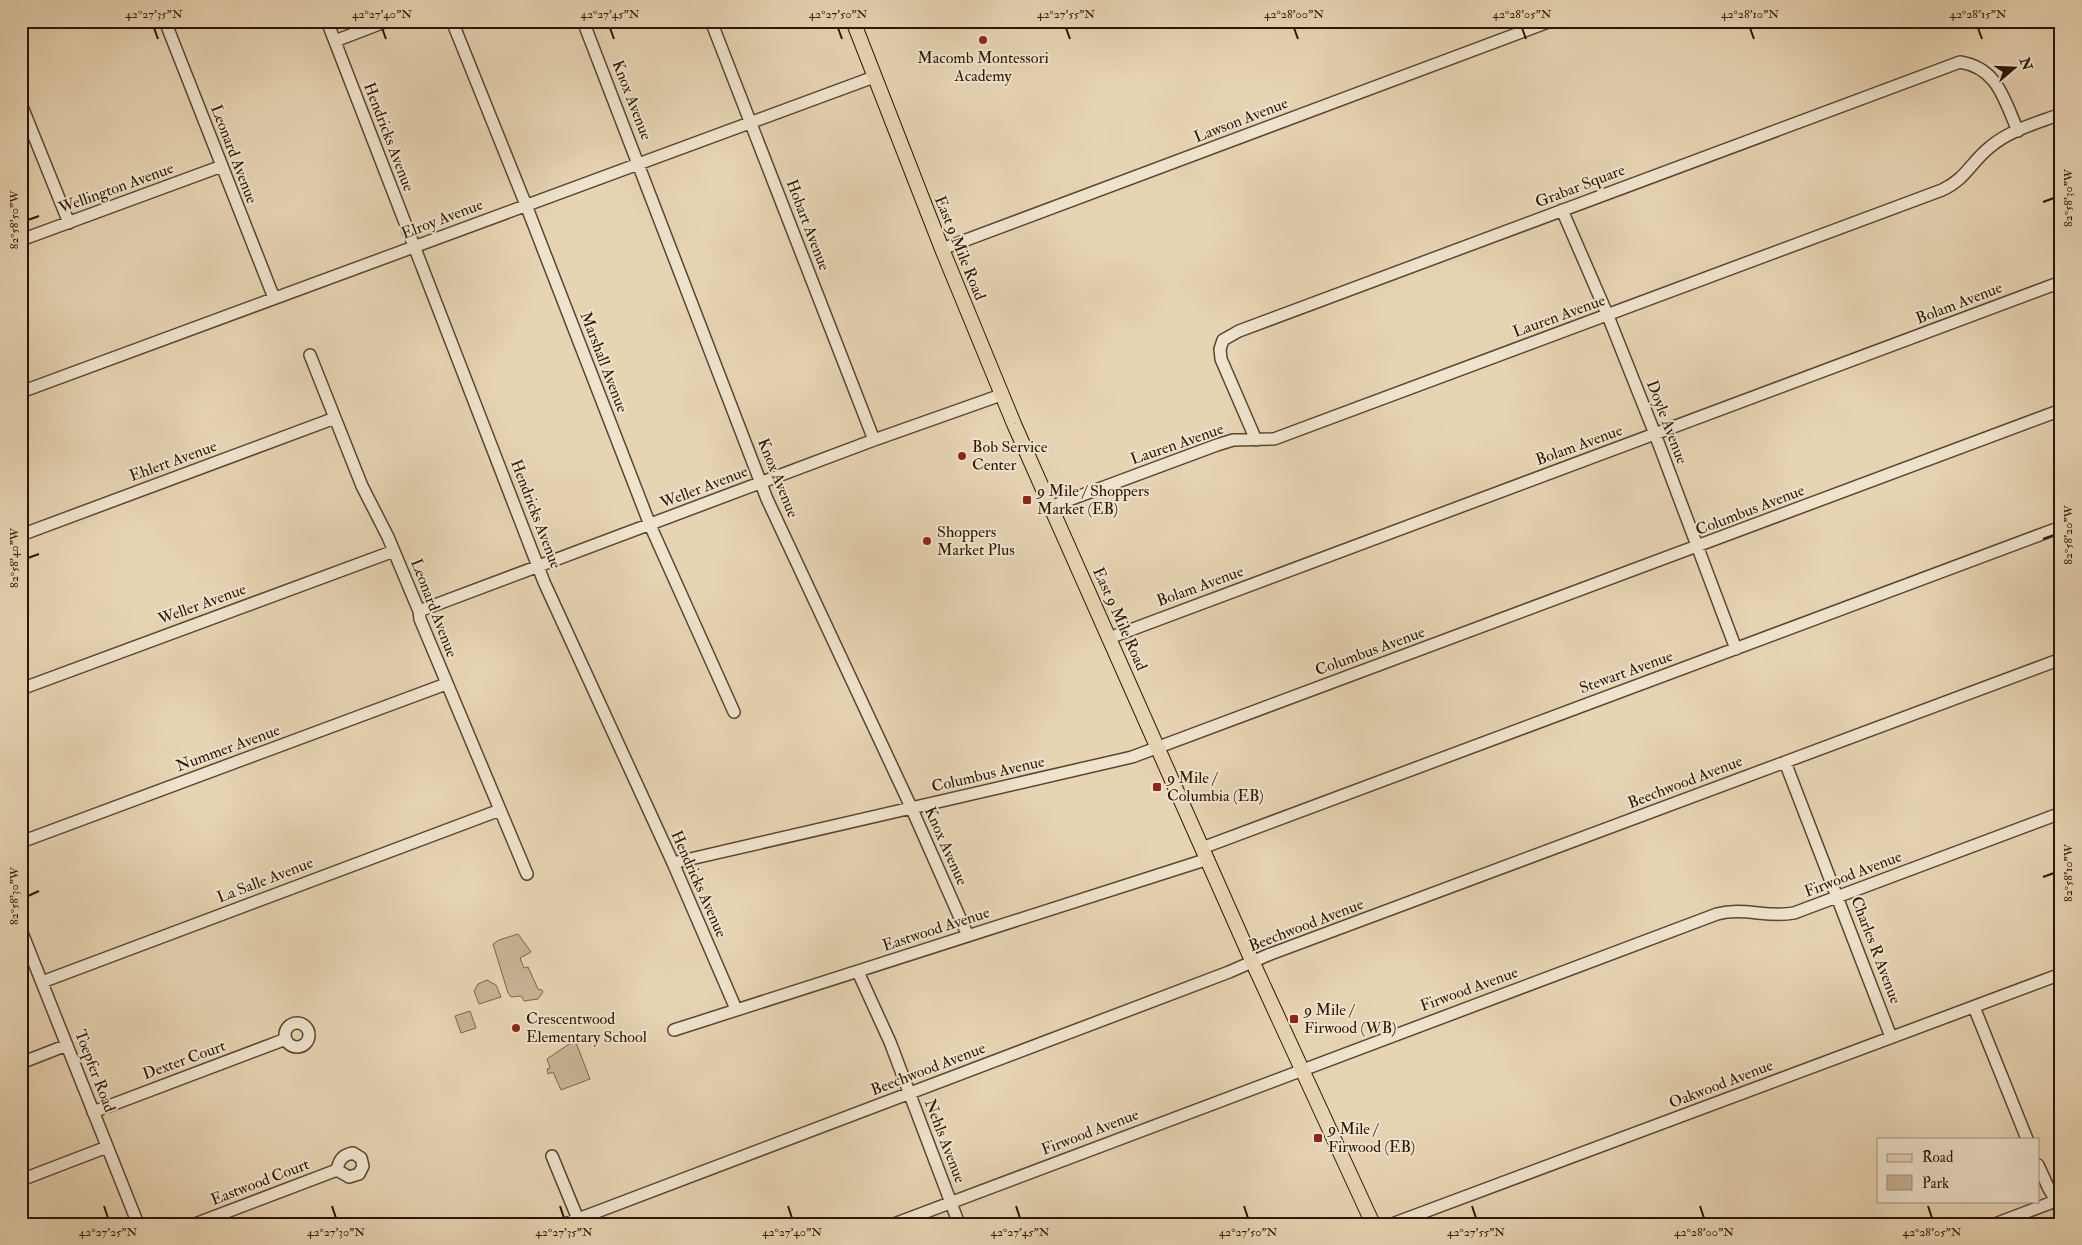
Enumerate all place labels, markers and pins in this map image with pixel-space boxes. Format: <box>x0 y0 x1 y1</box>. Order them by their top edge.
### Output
marker: Macomb Montessori Academy <box>977 34 989 46</box>
place label: Macomb Montessori Academy <box>917 48 1049 86</box>
place label: Bob Service Center <box>972 437 1048 475</box>
marker: Bob Service Center <box>956 450 968 462</box>
place label: 9 Mile / Shoppers Market (EB) <box>1036 481 1149 519</box>
marker: 9 Mile / Shoppers Market (EB) <box>1021 494 1033 506</box>
place label: Shoppers Market Plus <box>937 522 1015 560</box>
marker: Shoppers Market Plus <box>921 535 933 547</box>
place label: 9 Mile / Columbia (EB) <box>1166 768 1264 806</box>
marker: 9 Mile / Columbia (EB) <box>1151 781 1163 793</box>
place label: 9 Mile / Firwood (WB) <box>1303 1000 1396 1038</box>
place label: Crescentwood Elementary School <box>526 1009 647 1047</box>
marker: 9 Mile / Firwood (WB) <box>1288 1013 1300 1025</box>
marker: Crescentwood Elementary School <box>510 1022 522 1034</box>
place label: 9 Mile / Firwood (EB) <box>1327 1119 1415 1157</box>
marker: 9 Mile / Firwood (EB) <box>1312 1132 1324 1144</box>

